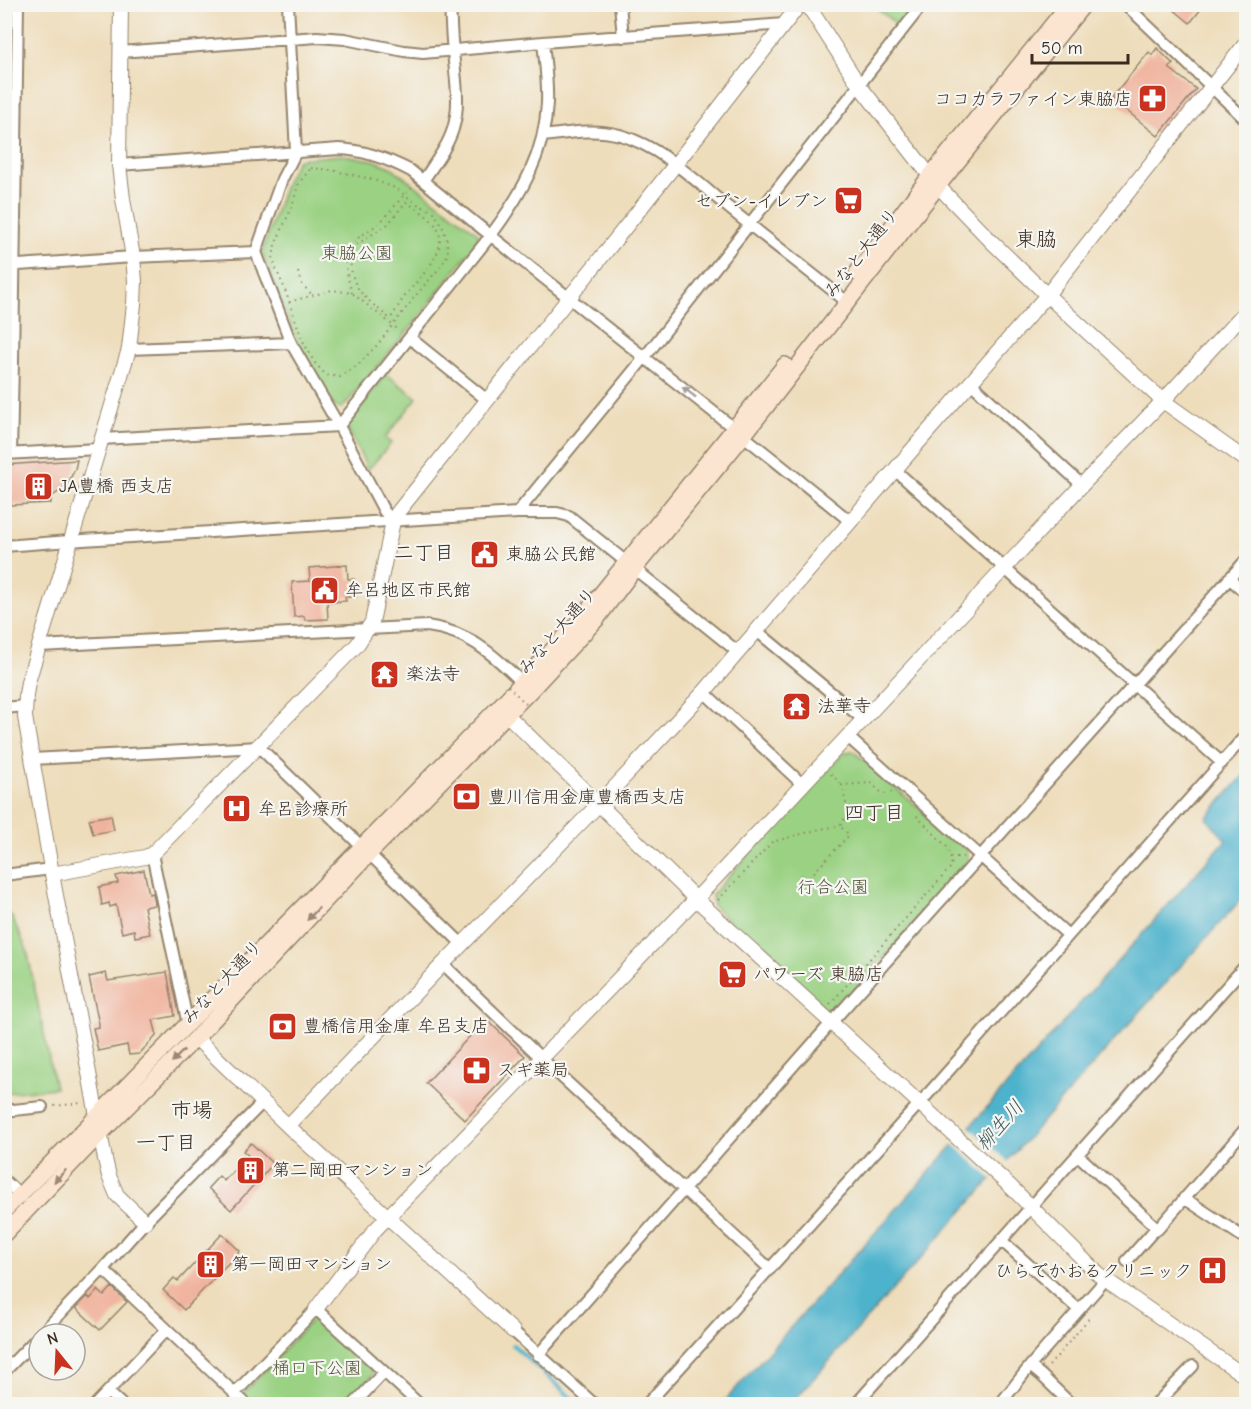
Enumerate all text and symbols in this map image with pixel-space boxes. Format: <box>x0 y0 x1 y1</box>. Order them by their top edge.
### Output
scale bar <box>1032 27 1128 65</box>
text: 50 m <box>1041 38 1083 59</box>
pharmacy icon: ココカラファイン東脇店 <box>1137 83 1169 115</box>
place label: ココカラファイン東脇店 <box>934 89 1132 110</box>
supermarket icon: セブン-イレブン <box>833 185 865 217</box>
place label: セブン-イレブン <box>695 191 828 212</box>
street label: みなと大通り <box>820 204 903 302</box>
district label: 東脇 <box>1015 227 1057 251</box>
park label: 東脇公園 <box>321 243 393 264</box>
one-way arrow <box>681 386 697 399</box>
building icon: JA豊橋 西支店 <box>22 470 54 502</box>
place label: JA豊橋 西支店 <box>59 476 174 497</box>
public building icon: 東脇公民館 <box>469 538 501 570</box>
district label: 二丁目 <box>394 541 454 564</box>
place label: 東脇公民館 <box>506 544 596 565</box>
public building icon: 牟呂地区市民館 <box>308 574 340 606</box>
place label: 牟呂地区市民館 <box>345 580 471 601</box>
street label: みなと大通り <box>514 584 601 679</box>
temple icon: 楽法寺 <box>369 658 401 690</box>
place label: 楽法寺 <box>406 664 460 685</box>
temple icon: 法華寺 <box>780 690 812 722</box>
place label: 法華寺 <box>817 696 871 717</box>
bank icon: 豊川信用金庫豊橋西支店 <box>451 781 483 813</box>
place label: 豊川信用金庫豊橋西支店 <box>488 787 686 808</box>
hospital icon: 牟呂診療所 <box>221 793 253 825</box>
place label: 牟呂診療所 <box>258 799 348 820</box>
district label: 四丁目 <box>844 801 904 824</box>
park label: 行合公園 <box>797 877 869 898</box>
one-way arrow <box>306 907 320 922</box>
street label: みなと大通り <box>178 936 267 1029</box>
supermarket icon: パワーズ 東脇店 <box>716 958 748 990</box>
place label: パワーズ 東脇店 <box>753 964 884 985</box>
bank icon: 豊橋信用金庫 牟呂支店 <box>266 1010 298 1042</box>
place label: 豊橋信用金庫 牟呂支店 <box>303 1016 489 1037</box>
one-way arrow <box>172 1048 186 1062</box>
pharmacy icon: スギ薬局 <box>460 1054 492 1086</box>
place label: スギ薬局 <box>497 1060 569 1081</box>
water label: 柳生川 <box>971 1095 1028 1155</box>
district label: 市場 <box>171 1098 213 1122</box>
district label: 一丁目 <box>136 1131 196 1154</box>
building icon: 第二岡田マンション <box>235 1154 267 1186</box>
place label: 第二岡田マンション <box>272 1160 433 1181</box>
one-way arrow <box>53 1169 67 1183</box>
building icon: 第一岡田マンション <box>194 1248 226 1280</box>
place label: 第一岡田マンション <box>231 1254 392 1275</box>
hospital icon: ひらでかおるクリニック <box>1197 1255 1229 1287</box>
place label: ひらでかおるクリニック <box>995 1261 1192 1282</box>
north arrow <box>27 1322 87 1382</box>
text: N <box>45 1329 60 1349</box>
park label: 桶口下公園 <box>272 1358 362 1379</box>

